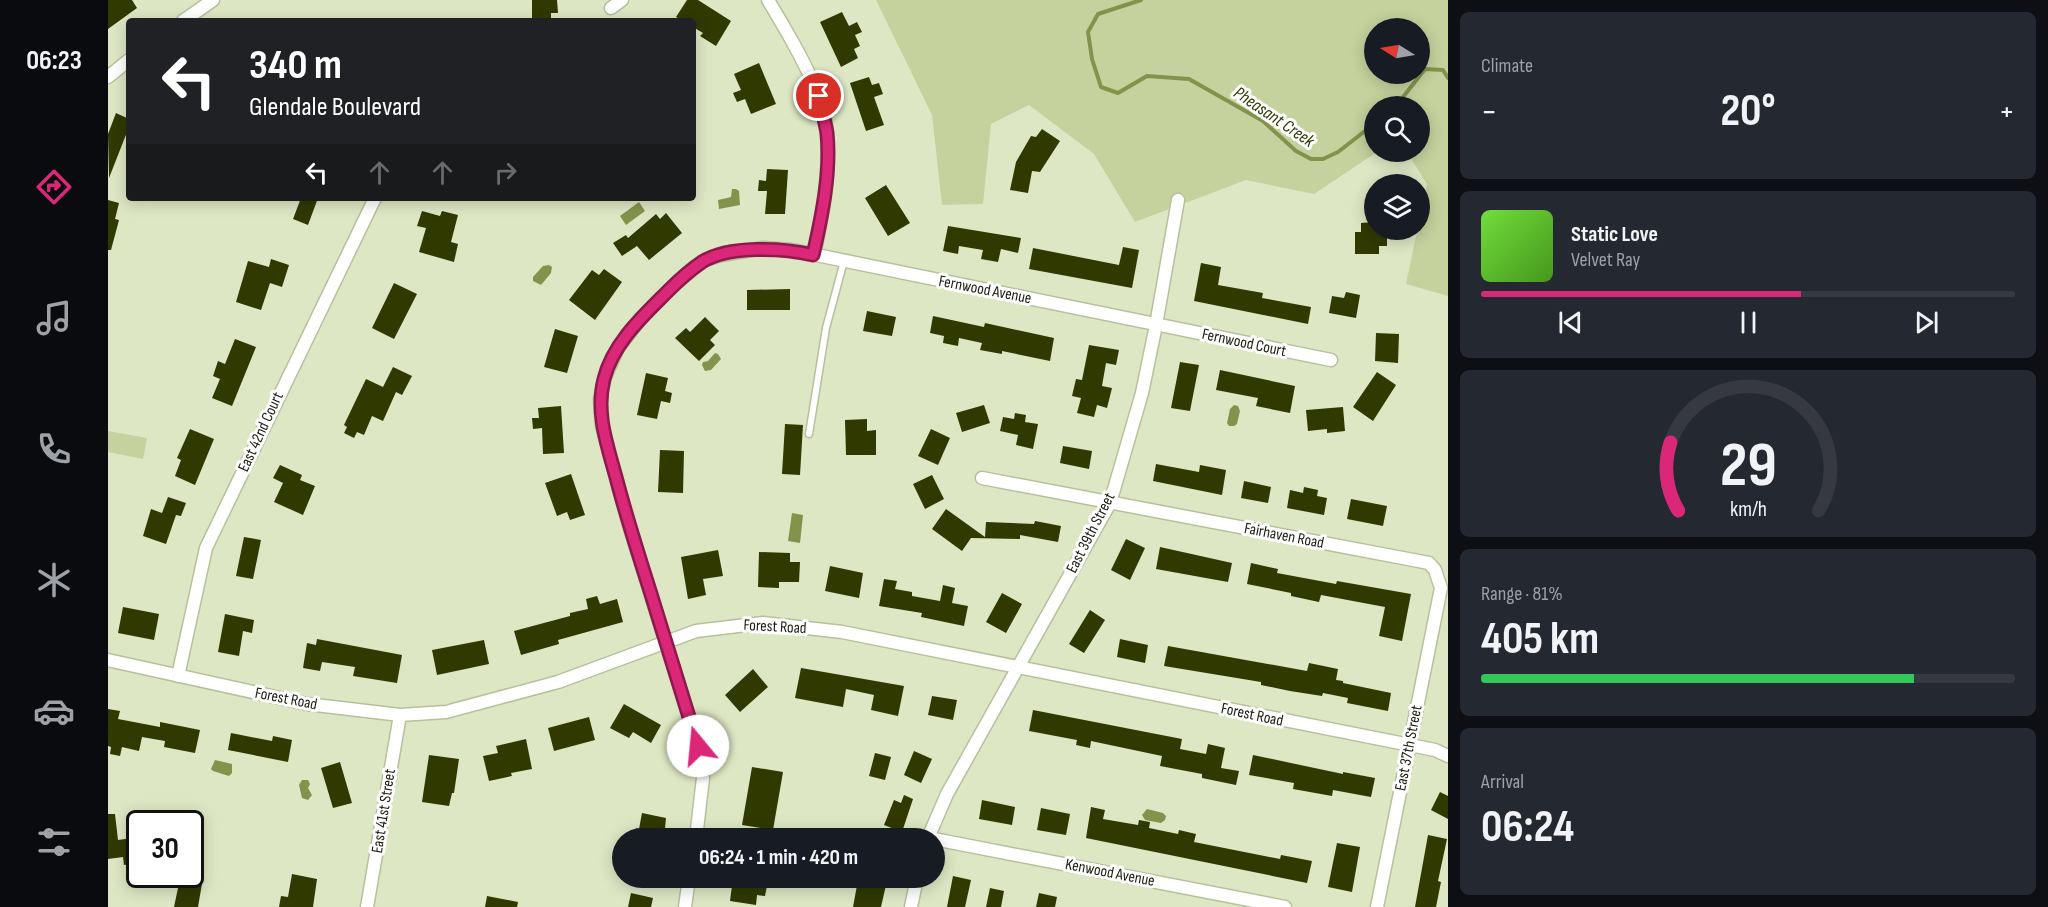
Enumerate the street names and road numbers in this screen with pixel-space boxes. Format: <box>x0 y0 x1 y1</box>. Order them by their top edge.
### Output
street label: Fernwood Avenue <box>937 272 1033 308</box>
street label: Fernwood Court <box>1200 325 1288 361</box>
street label: East 42nd Court <box>234 389 288 475</box>
street label: East 39th Street <box>1063 490 1119 576</box>
street label: Fairhaven Road <box>1242 519 1326 553</box>
street label: Forest Road <box>743 616 807 638</box>
street label: Forest Road <box>253 684 319 714</box>
street label: Forest Road <box>1219 699 1285 731</box>
street label: East 37th Street <box>1391 703 1427 792</box>
street label: East 41st Street <box>368 767 400 854</box>
street label: Kenwood Avenue <box>1064 855 1156 891</box>

